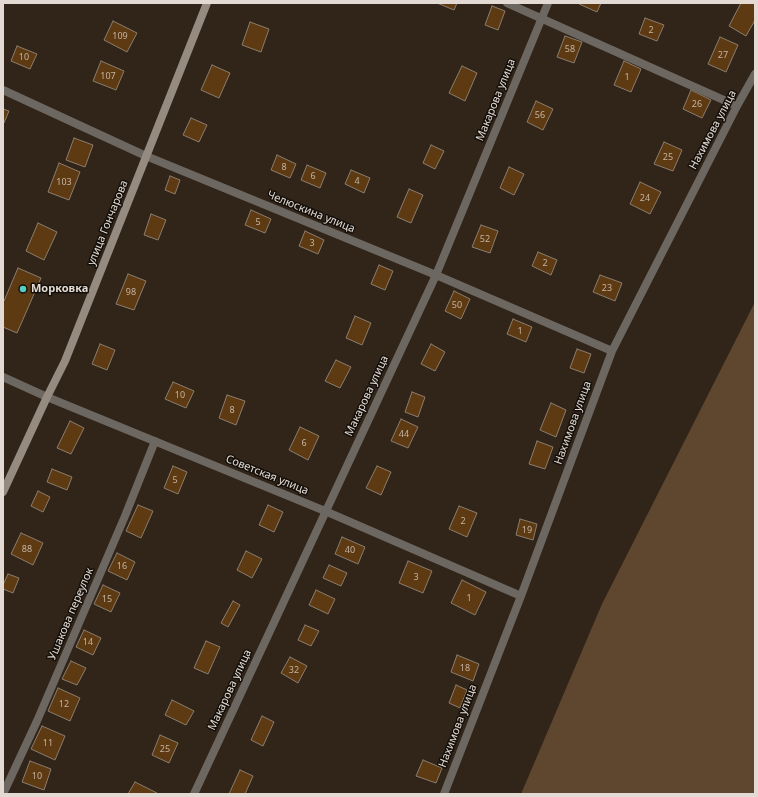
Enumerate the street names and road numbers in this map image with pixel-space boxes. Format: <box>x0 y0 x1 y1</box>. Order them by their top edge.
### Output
street label: Макарова улица <box>474 57 518 143</box>
street label: Нахимова улица <box>687 88 739 172</box>
street label: улица Гончарова <box>85 179 131 267</box>
street label: Челюскина улица <box>265 188 357 236</box>
street label: Макарова улица <box>343 354 391 438</box>
street label: Нахимова улица <box>552 379 594 467</box>
street label: Советская улица <box>224 452 310 498</box>
street label: Ушакова переулок <box>46 566 96 662</box>
street label: Макарова улица <box>206 648 254 732</box>
street label: Нахимова улица <box>436 683 480 769</box>

